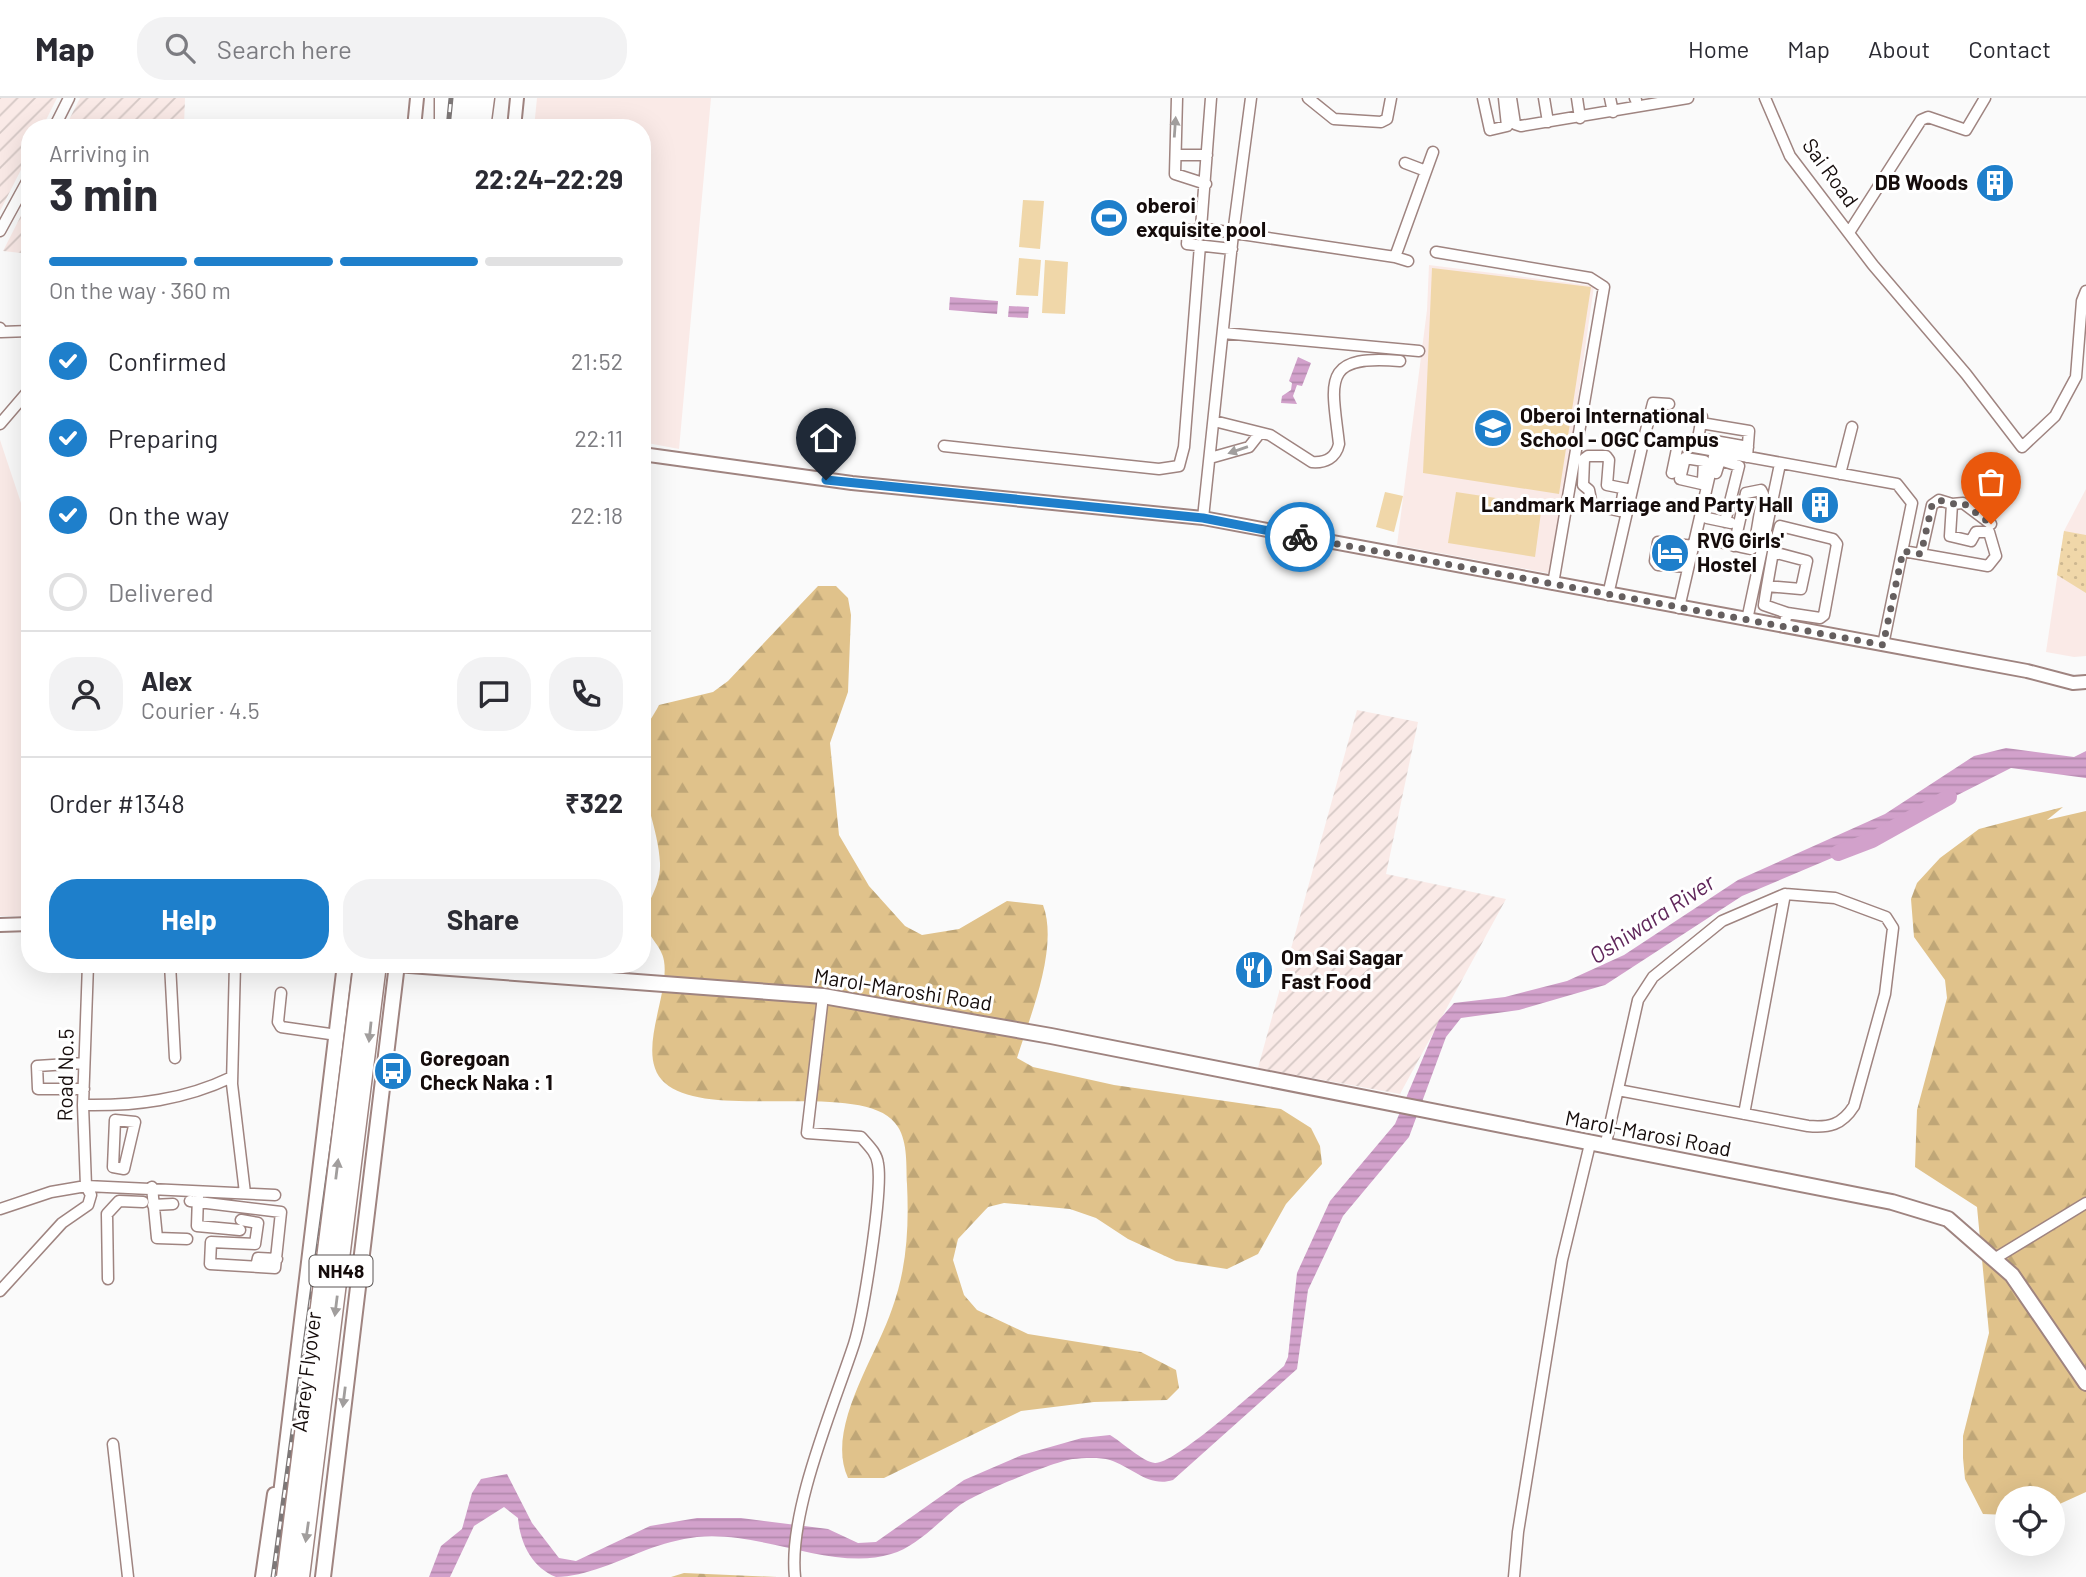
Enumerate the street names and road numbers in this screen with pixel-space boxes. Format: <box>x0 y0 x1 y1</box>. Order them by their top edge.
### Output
street label: Sai Road <box>1798 133 1865 211</box>
street label: Marol-Maroshi Road <box>812 962 994 1015</box>
street label: Road No.5 <box>51 1028 78 1122</box>
street label: Marol-Marosi Road <box>1563 1104 1733 1161</box>
road number: NH48 <box>310 1256 372 1287</box>
street label: Aarey Flyover <box>286 1310 325 1434</box>

